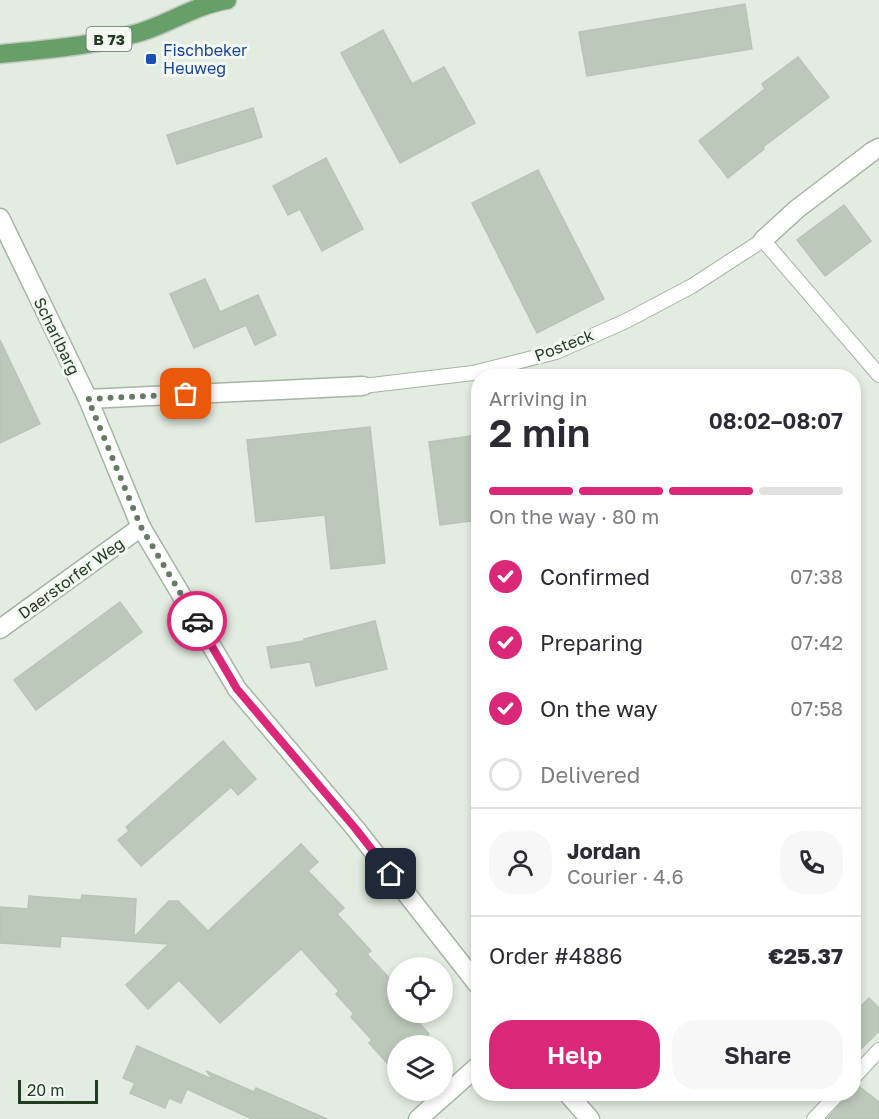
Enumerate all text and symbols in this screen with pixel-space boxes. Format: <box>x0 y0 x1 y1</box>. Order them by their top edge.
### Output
road number: B 73 <box>86 27 132 51</box>
place label: Fischbeker Heuweg <box>163 40 247 78</box>
marker: Fischbeker Heuweg <box>144 52 158 66</box>
street label: Scharlbarg <box>30 294 84 378</box>
street label: Posteck <box>532 325 596 365</box>
pin <box>160 368 211 419</box>
icon: bag <box>169 377 202 410</box>
text: Arriving in <box>489 386 587 410</box>
text: 08:02–08:07 <box>709 407 843 434</box>
text: 2 min <box>489 409 590 456</box>
text: On the way · 80 m <box>489 504 659 528</box>
street label: Daerstorfer Weg <box>14 533 128 623</box>
icon: check <box>489 560 522 593</box>
text: Confirmed <box>540 563 650 590</box>
text: 07:38 <box>790 564 843 588</box>
courier <box>167 591 227 651</box>
icon: car <box>181 605 214 638</box>
icon: check <box>489 626 522 659</box>
text: Preparing <box>540 629 643 656</box>
text: 07:42 <box>790 630 843 654</box>
icon: check <box>489 692 522 725</box>
text: On the way <box>540 695 658 722</box>
text: 07:58 <box>790 696 843 720</box>
text: Delivered <box>540 761 640 788</box>
button: person <box>489 831 552 894</box>
button: phone <box>780 831 843 894</box>
text: Jordan <box>567 837 641 864</box>
pin <box>365 848 416 899</box>
icon: home <box>374 857 407 890</box>
text: Courier · 4.6 <box>567 864 684 888</box>
text: Order #4886 <box>489 942 623 969</box>
text: €25.37 <box>768 942 843 969</box>
map controls <box>387 957 453 1101</box>
button: locate <box>387 957 453 1023</box>
button: Help <box>489 1020 660 1089</box>
button: Share <box>672 1020 843 1089</box>
button: layers <box>387 1035 453 1101</box>
scale bar <box>18 1077 98 1104</box>
text: 20 m <box>27 1080 64 1100</box>

